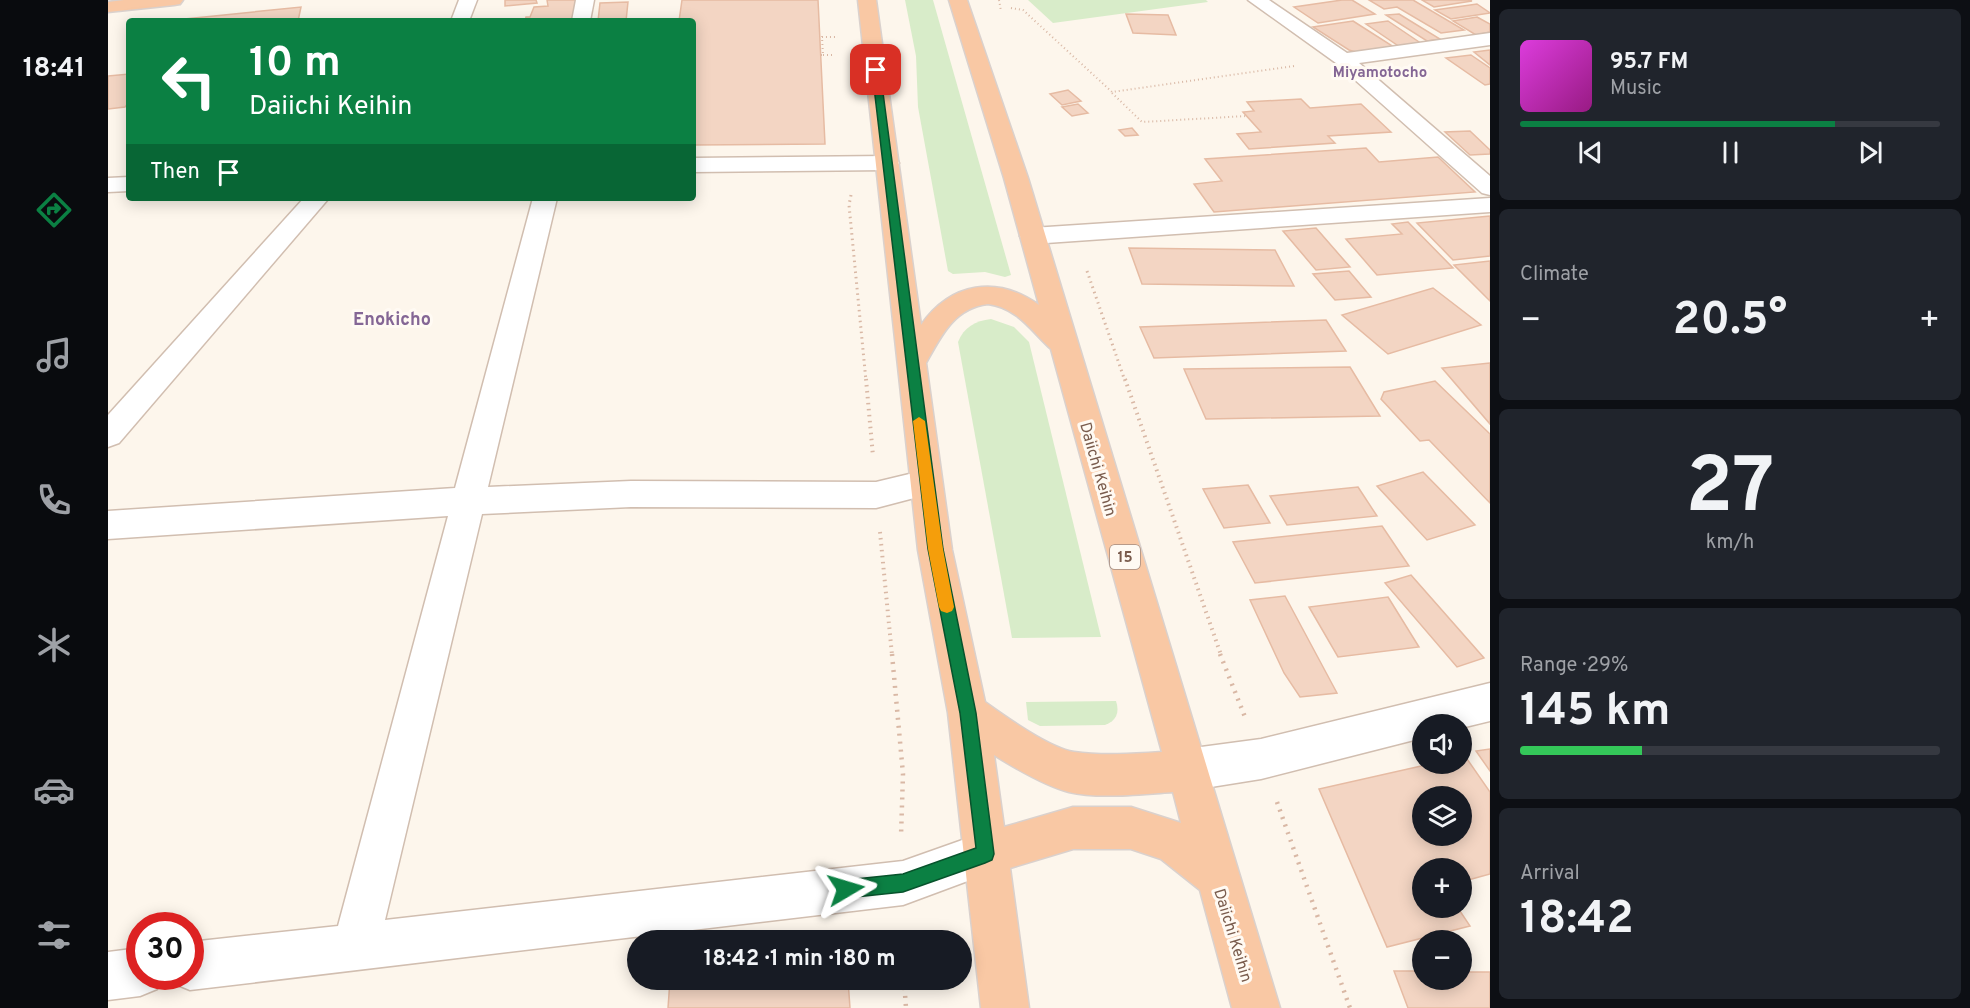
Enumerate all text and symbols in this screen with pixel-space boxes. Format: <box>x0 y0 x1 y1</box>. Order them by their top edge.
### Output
text: 10 m <box>249 38 341 91</box>
icon: left <box>150 42 228 120</box>
pin <box>850 44 901 95</box>
text: 95.7 FM <box>1610 49 1688 76</box>
text: 18:41 <box>23 52 85 86</box>
icon: arrive <box>859 53 892 86</box>
district label: Miyamotocho <box>1333 64 1427 83</box>
text: Music <box>1610 76 1662 102</box>
text: Daiichi Keihin <box>249 90 413 124</box>
icon: previous <box>1574 136 1607 169</box>
icon: pause <box>1714 136 1747 169</box>
icon: next <box>1854 136 1887 169</box>
icon: arrive <box>212 156 245 189</box>
text: Then <box>150 159 200 186</box>
icon: directions <box>33 189 75 231</box>
text: Climate <box>1520 262 1589 288</box>
text: 20.5° <box>1673 293 1787 350</box>
text: − <box>1520 301 1541 343</box>
text: + <box>1919 301 1940 343</box>
district label: Enokicho <box>353 309 431 332</box>
icon: music <box>33 334 75 376</box>
street label: Daiichi Keihin <box>1074 420 1120 519</box>
text: 27 <box>1686 441 1774 540</box>
icon: phone <box>33 479 75 521</box>
text: km/h <box>1706 530 1754 556</box>
road number: 15 <box>1110 545 1140 569</box>
icon: climate <box>33 624 75 666</box>
text: Range · 29% <box>1520 653 1628 679</box>
text: 145 km <box>1520 684 1670 741</box>
map controls <box>1412 714 1472 990</box>
button: sound <box>1412 714 1472 774</box>
icon: car <box>33 769 75 811</box>
button: layers <box>1412 786 1472 846</box>
position arrow <box>814 857 878 921</box>
button: + <box>1412 858 1472 918</box>
text: Arrival <box>1520 861 1580 887</box>
street label: Daiichi Keihin <box>1208 886 1256 985</box>
text: 18:42 <box>1520 892 1634 949</box>
speed limit sign: 30 <box>126 912 204 990</box>
icon: filters <box>33 914 75 956</box>
button: − <box>1412 930 1472 990</box>
text: 18:42 · 1 min · 180 m <box>704 946 895 973</box>

